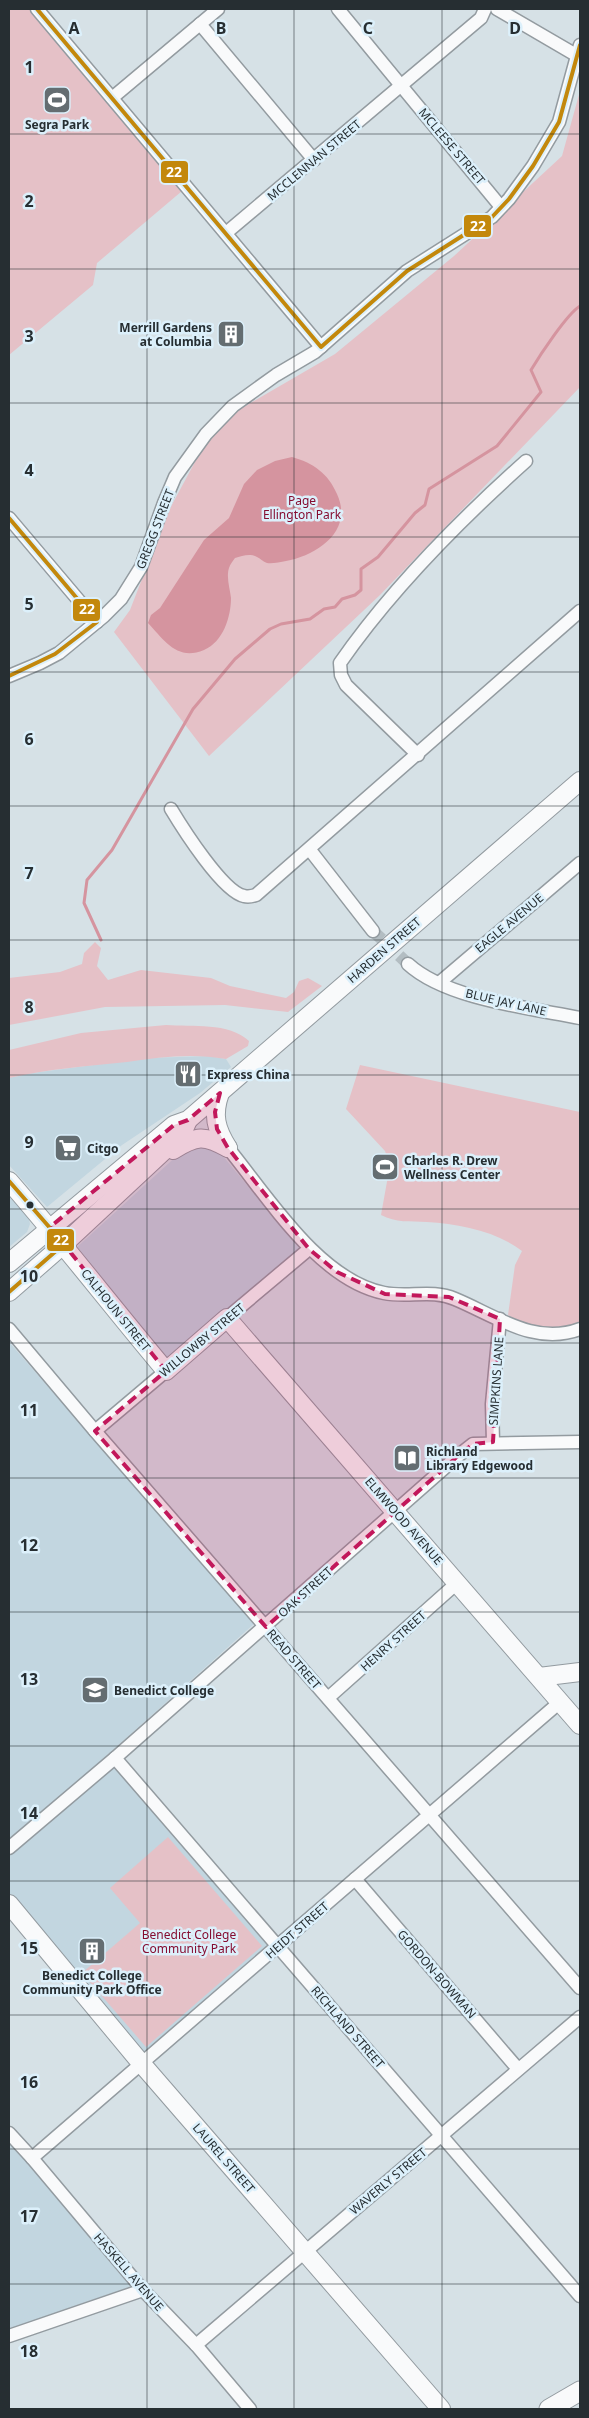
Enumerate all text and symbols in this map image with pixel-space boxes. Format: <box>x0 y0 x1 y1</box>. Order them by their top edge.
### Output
text: A <box>68 17 80 39</box>
text: B <box>216 17 226 39</box>
text: C <box>363 17 373 39</box>
text: D <box>509 17 521 39</box>
text: 1 <box>24 56 34 78</box>
sports icon: Segra Park <box>42 85 72 115</box>
street label: MCLEESE STREET <box>415 104 489 188</box>
street label: MCCLENNAN STREET <box>263 115 365 204</box>
place label: Segra Park <box>25 116 90 133</box>
line badge: 22 <box>160 160 189 184</box>
text: 22 <box>166 162 182 181</box>
text: 2 <box>24 190 34 212</box>
line badge: 22 <box>463 214 492 238</box>
text: 22 <box>470 216 486 235</box>
place label: Merrill Gardens at Columbia <box>119 319 212 350</box>
building icon: Merrill Gardens at Columbia <box>216 319 246 349</box>
text: 3 <box>24 325 34 347</box>
text: 4 <box>24 459 34 481</box>
street label: GREGG STREET <box>132 486 178 571</box>
park label: Page Ellington Park <box>263 492 342 523</box>
text: 5 <box>24 593 34 615</box>
line badge: 22 <box>72 598 101 622</box>
text: 22 <box>79 599 95 618</box>
text: 6 <box>24 728 34 750</box>
text: 7 <box>24 862 34 884</box>
street label: EAGLE AVENUE <box>471 889 547 957</box>
street label: HARDEN STREET <box>344 913 425 987</box>
street label: BLUE JAY LANE <box>464 984 548 1020</box>
text: 8 <box>24 996 34 1018</box>
restaurant icon: Express China <box>173 1059 203 1089</box>
place label: Express China <box>207 1066 290 1083</box>
text: 9 <box>24 1131 34 1153</box>
supermarket icon: Citgo <box>53 1133 83 1163</box>
place label: Citgo <box>87 1140 119 1157</box>
sports icon: Charles R. Drew Wellness Center <box>370 1152 400 1182</box>
place label: Charles R. Drew Wellness Center <box>404 1152 501 1183</box>
unlabelled marker <box>25 1200 35 1210</box>
line badge: 22 <box>46 1228 75 1252</box>
text: 22 <box>53 1230 69 1249</box>
text: 10 <box>20 1265 38 1287</box>
street label: CALHOUN STREET <box>77 1265 155 1355</box>
street label: WILLOWBY STREET <box>156 1299 248 1381</box>
street label: SIMPKINS LANE <box>484 1336 508 1426</box>
text: 11 <box>20 1399 38 1421</box>
library icon: Richland Library Edgewood <box>392 1443 422 1473</box>
place label: Richland Library Edgewood <box>426 1443 533 1474</box>
street label: ELMWOOD AVENUE <box>361 1473 447 1569</box>
text: 12 <box>20 1534 38 1556</box>
street label: OAK STREET <box>274 1563 336 1621</box>
street label: HENRY STREET <box>357 1607 430 1675</box>
street label: READ STREET <box>263 1625 325 1693</box>
text: 13 <box>20 1668 38 1690</box>
school or university icon: Benedict College <box>80 1675 110 1705</box>
place label: Benedict College <box>114 1682 214 1699</box>
text: 14 <box>20 1802 38 1824</box>
street label: HEIDT STREET <box>262 1898 332 1962</box>
park label: Benedict College Community Park <box>142 1926 237 1957</box>
street label: GORDON-BOWMAN <box>394 1926 480 2022</box>
building icon: Benedict College Community Park Office <box>77 1936 107 1966</box>
text: 15 <box>20 1937 38 1959</box>
place label: Benedict College Community Park Office <box>22 1967 162 1998</box>
street label: RICHLAND STREET <box>308 1982 389 2072</box>
text: 16 <box>20 2071 38 2093</box>
street label: LAUREL STREET <box>189 2120 259 2197</box>
street label: WAVERLY STREET <box>346 2143 430 2218</box>
text: 17 <box>20 2205 38 2227</box>
street label: HASKELL AVENUE <box>90 2229 168 2315</box>
text: 18 <box>20 2340 38 2362</box>

